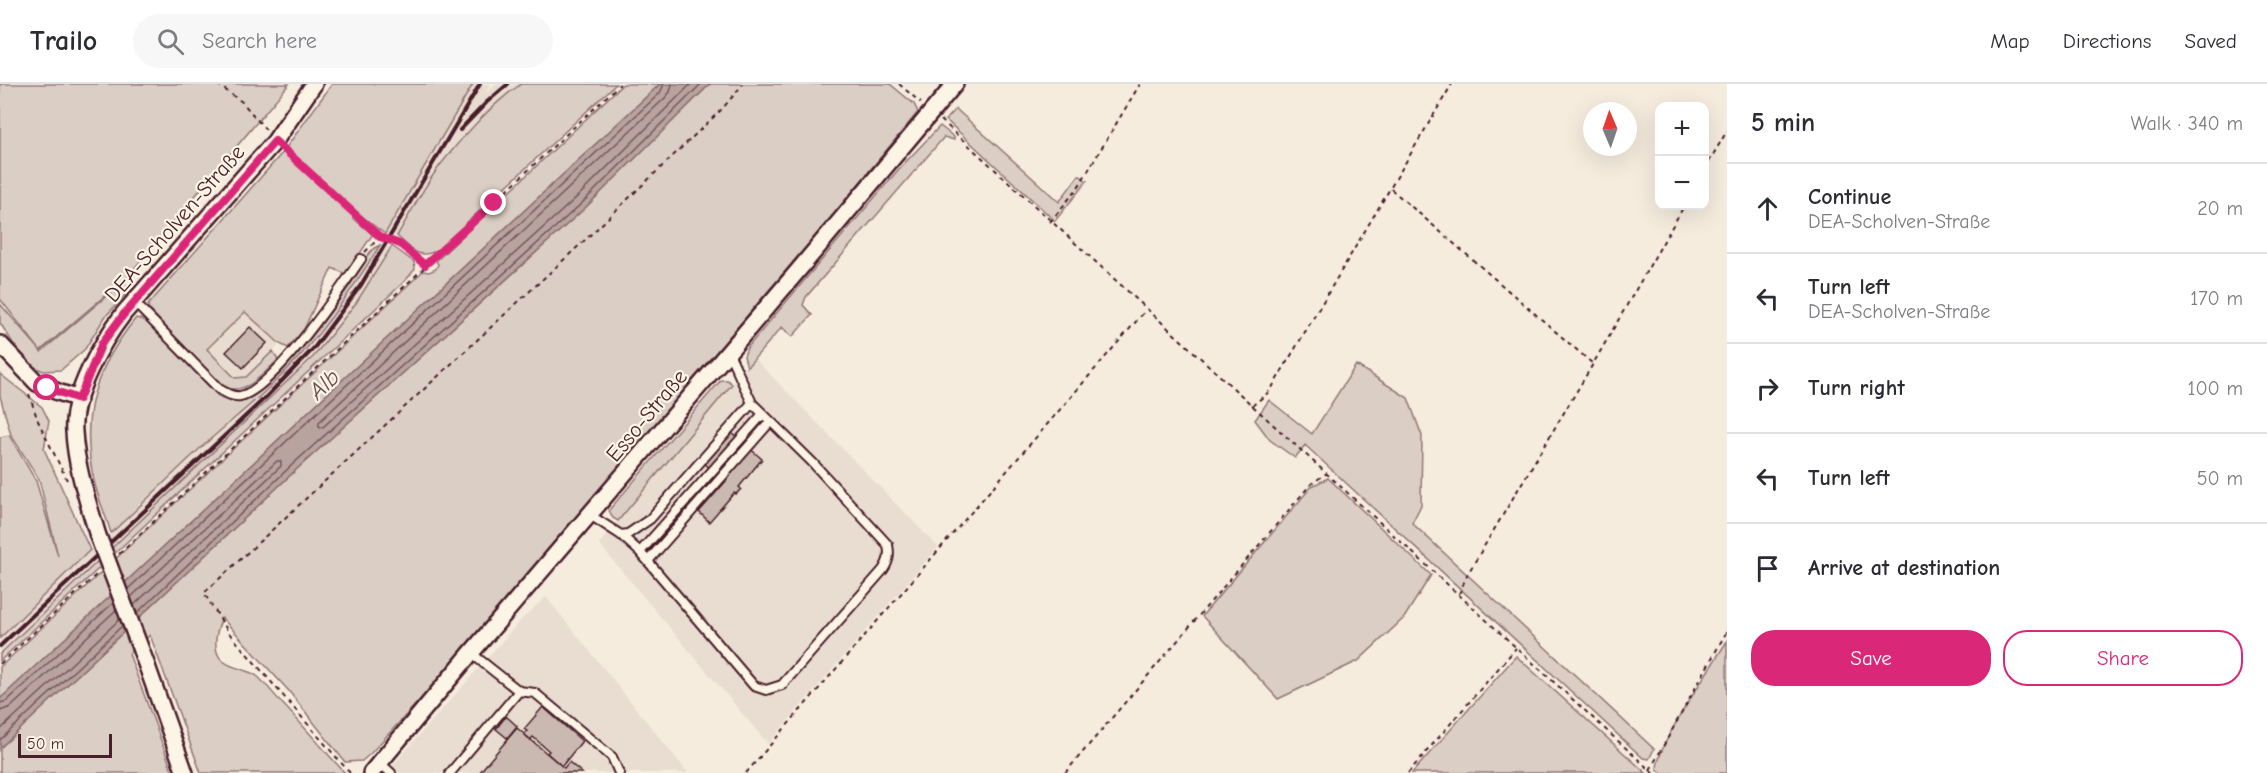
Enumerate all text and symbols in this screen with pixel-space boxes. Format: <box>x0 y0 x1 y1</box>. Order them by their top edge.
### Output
search box <box>133 14 553 68</box>
text: Trailo <box>30 25 97 57</box>
icon: search <box>154 25 187 58</box>
text: Search here <box>202 28 317 54</box>
text: Map <box>1990 29 2030 53</box>
text: Directions <box>2063 29 2152 53</box>
text: Saved <box>2185 29 2237 53</box>
north arrow <box>1583 102 1637 156</box>
map controls <box>1655 102 1709 210</box>
button: + <box>1655 102 1709 156</box>
text: 5 min <box>1751 108 1815 138</box>
text: Walk · 340 m <box>2131 112 2243 135</box>
street label: DEA-Scholven-Straße <box>99 139 250 308</box>
button: − <box>1655 156 1709 210</box>
text: Continue <box>1808 184 1891 210</box>
route end <box>480 189 506 215</box>
icon: ahead <box>1751 192 1784 225</box>
text: 20 m <box>2197 197 2243 220</box>
text: DEA-Scholven-Straße <box>1808 210 1990 233</box>
text: Turn left <box>1808 274 1890 300</box>
icon: left <box>1751 282 1784 315</box>
text: 170 m <box>2190 287 2243 310</box>
text: DEA-Scholven-Straße <box>1808 300 1990 323</box>
water label: Alb <box>302 363 345 406</box>
street label: Esso-Straße <box>601 364 693 467</box>
icon: right <box>1751 372 1784 405</box>
route start <box>33 374 59 400</box>
text: Turn right <box>1808 375 1905 401</box>
text: 100 m <box>2188 377 2243 400</box>
icon: left <box>1751 462 1784 495</box>
text: Turn left <box>1808 465 1890 491</box>
text: 50 m <box>2197 467 2243 490</box>
icon: arrive <box>1751 552 1784 585</box>
text: Arrive at destination <box>1808 555 2000 581</box>
button: Save <box>1751 630 1991 686</box>
button: Share <box>2003 630 2243 686</box>
scale bar <box>18 731 112 758</box>
text: 50 m <box>27 735 64 753</box>

